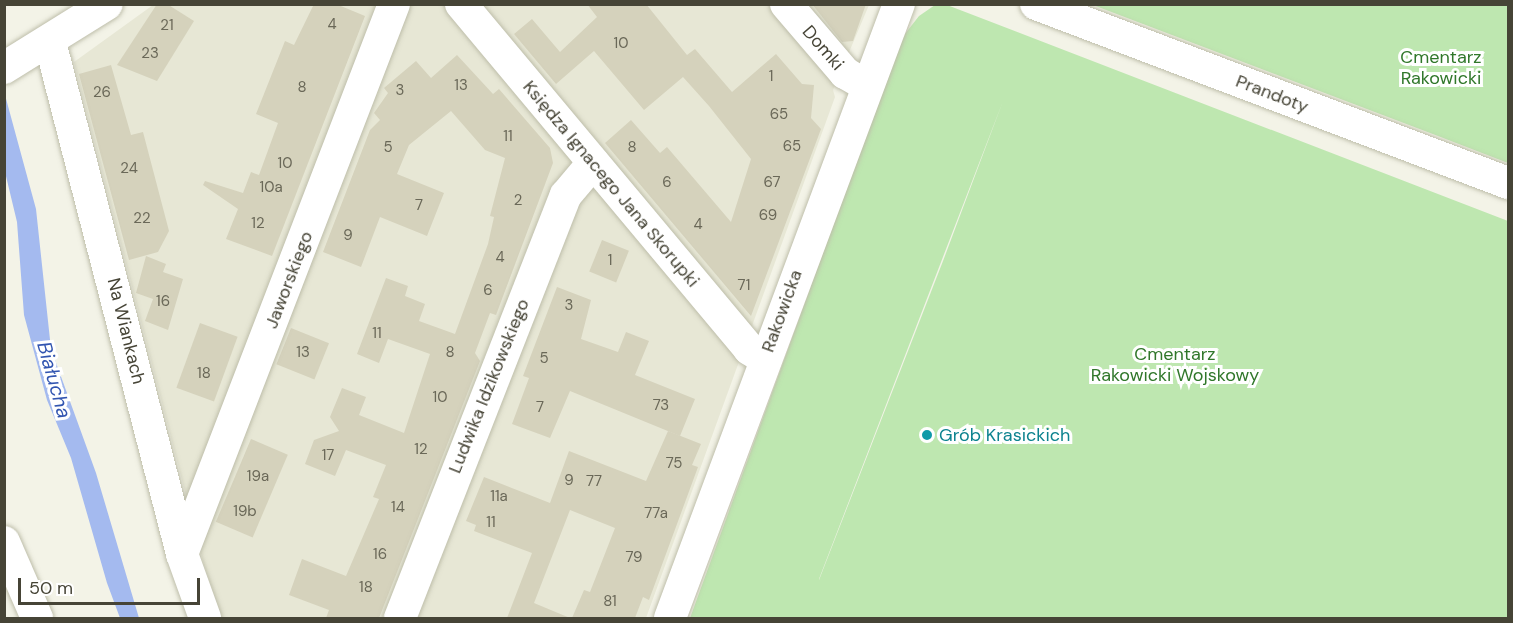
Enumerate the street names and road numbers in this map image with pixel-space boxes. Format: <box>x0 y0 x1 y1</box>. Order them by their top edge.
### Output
street label: Domki <box>798 21 848 75</box>
street label: Prandoty <box>1233 70 1311 118</box>
street label: Księdza Ignacego Jana Skorupki <box>518 76 704 292</box>
street label: Jaworskiego <box>261 228 317 332</box>
street label: Rakowicka <box>757 267 807 355</box>
street label: Na Wiankach <box>102 276 150 386</box>
street label: Ludwika Idzikowskiego <box>444 296 534 476</box>

